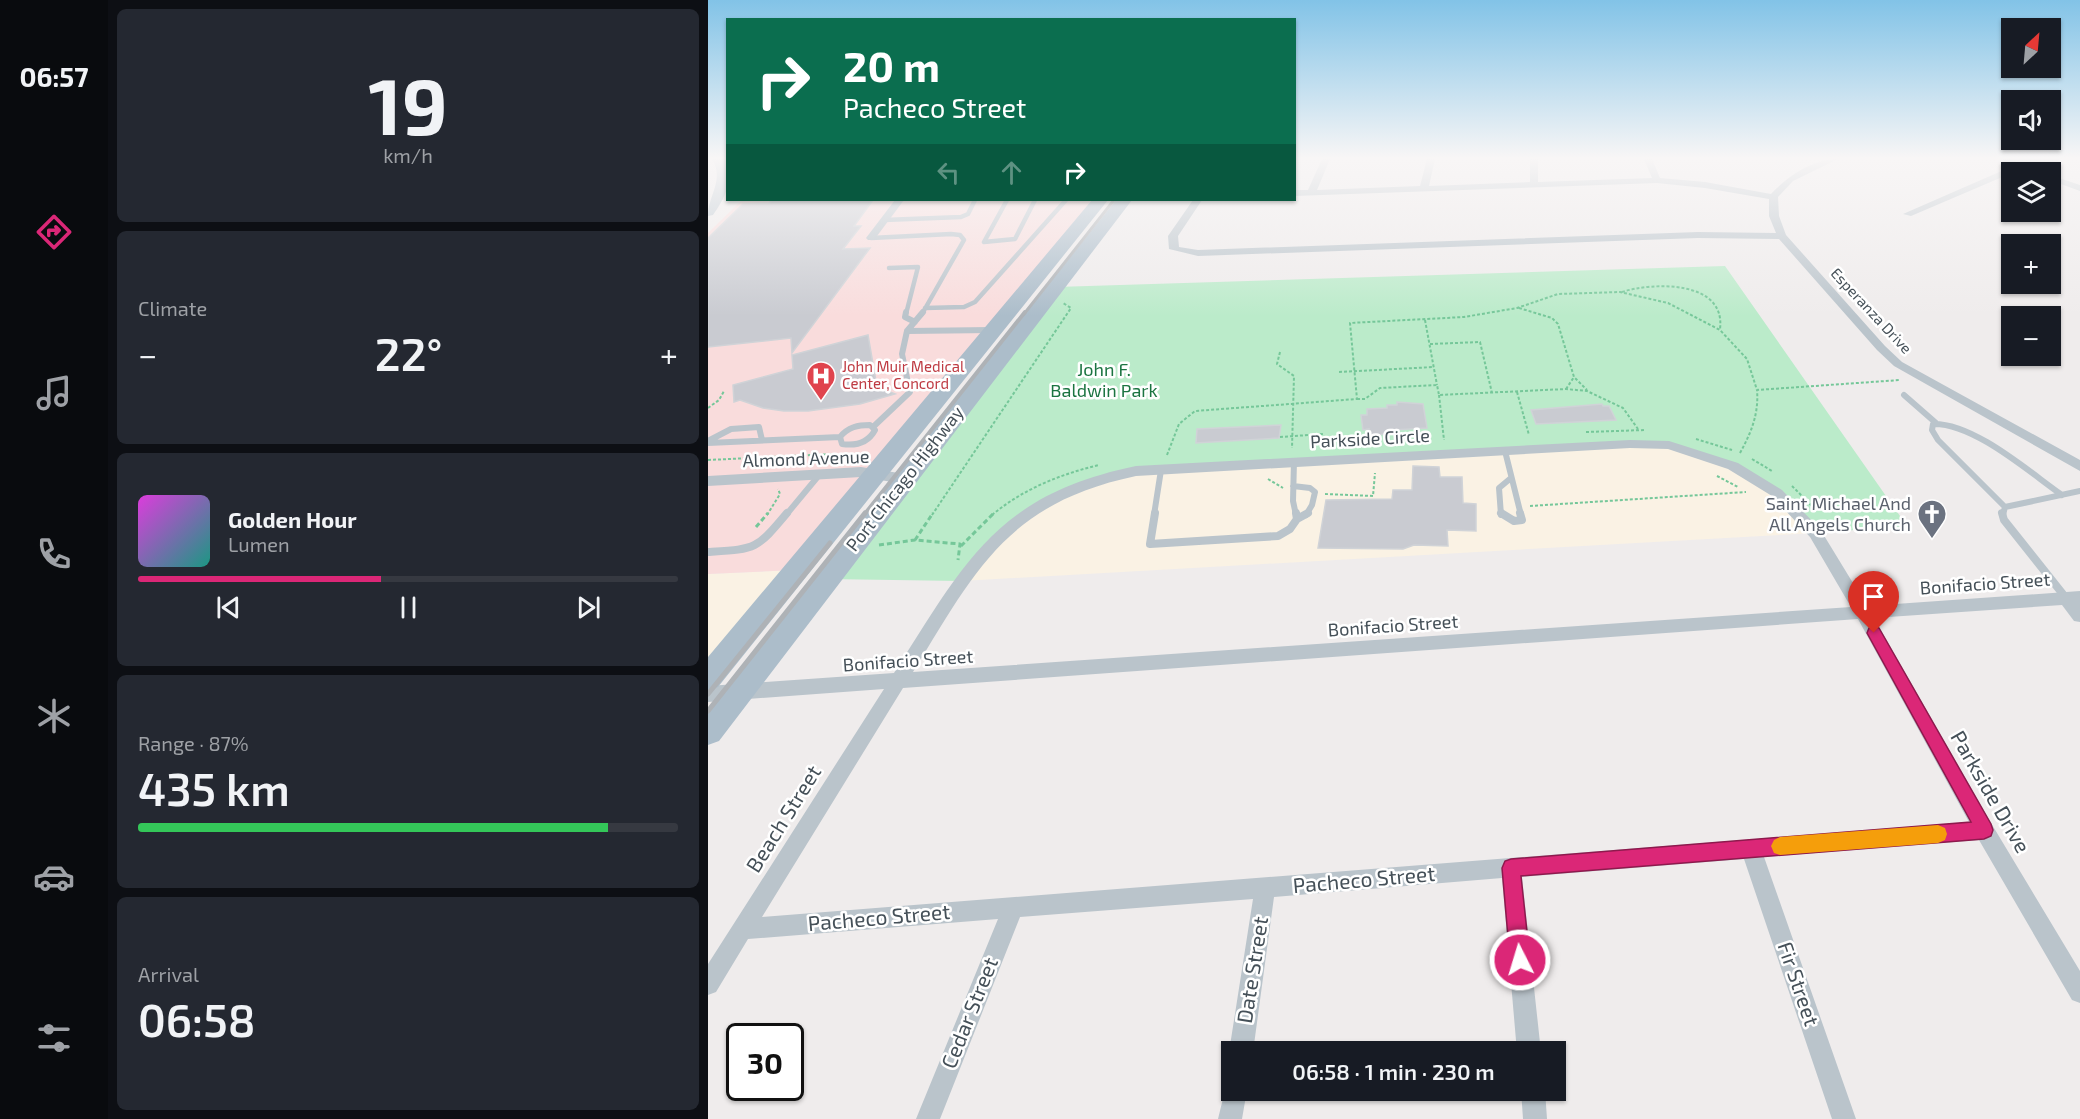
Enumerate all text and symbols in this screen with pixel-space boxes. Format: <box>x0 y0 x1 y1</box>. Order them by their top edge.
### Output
north arrow <box>2001 18 2061 78</box>
map controls <box>2001 18 2061 366</box>
text: 20 m <box>843 40 940 90</box>
icon: right <box>744 42 822 120</box>
text: 19 <box>368 57 448 151</box>
text: 06:57 <box>19 60 89 92</box>
button: sound <box>2001 90 2061 150</box>
text: Pacheco Street <box>843 91 1026 123</box>
text: km/h <box>383 143 433 167</box>
icon: left <box>932 156 965 189</box>
icon: ahead <box>995 156 1028 189</box>
icon: right <box>1058 156 1091 189</box>
button: layers <box>2001 162 2061 222</box>
icon: directions <box>33 211 75 253</box>
button: + <box>2001 234 2061 294</box>
street label: Esperanza Drive <box>1827 264 1916 357</box>
text: Climate <box>138 296 207 320</box>
button: − <box>2001 306 2061 366</box>
text: 22° <box>375 326 442 380</box>
text: − <box>138 334 157 374</box>
text: + <box>660 334 678 374</box>
place label: John Muir Medical Center, Concord <box>842 357 965 392</box>
park label: John F. Baldwin Park <box>1050 358 1158 401</box>
hospital icon: John Muir Medical Center, Concord <box>805 360 837 402</box>
icon: music <box>33 372 75 414</box>
street label: Port Chicago Highway <box>841 401 968 555</box>
street label: Parkside Circle <box>1309 424 1430 452</box>
street label: Almond Avenue <box>742 445 870 471</box>
place label: Saint Michael And All Angels Church <box>1766 492 1911 535</box>
church icon: Saint Michael And All Angels Church <box>1916 498 1948 540</box>
text: Golden Hour <box>228 506 357 532</box>
text: Lumen <box>228 532 290 556</box>
icon: phone <box>33 533 75 575</box>
street label: Bonifacio Street <box>1919 567 2051 599</box>
pin <box>1848 571 1899 633</box>
icon: arrive <box>1857 580 1890 613</box>
icon: previous <box>212 591 245 624</box>
icon: pause <box>392 591 425 624</box>
icon: next <box>572 591 605 624</box>
street label: Bonifacio Street <box>1327 609 1459 641</box>
street label: Bonifacio Street <box>842 644 974 676</box>
icon: climate <box>33 695 75 737</box>
street label: Parkside Drive <box>1946 726 2036 857</box>
text: Range · 87% <box>138 731 249 755</box>
street label: Beach Street <box>740 760 825 876</box>
text: 435 km <box>138 761 290 815</box>
icon: car <box>33 856 75 898</box>
street label: Pacheco Street <box>1292 860 1436 897</box>
street label: Pacheco Street <box>807 898 951 935</box>
street label: Date Street <box>1231 915 1272 1025</box>
position arrow <box>1488 928 1552 992</box>
street label: Fir Street <box>1773 938 1825 1029</box>
street label: Cedar Street <box>935 953 1002 1072</box>
text: Arrival <box>138 962 199 986</box>
text: 06:58 <box>138 992 255 1046</box>
icon: filters <box>33 1017 75 1059</box>
speed limit sign: 30 <box>726 1023 804 1101</box>
text: 06:58 · 1 min · 230 m <box>1292 1058 1495 1084</box>

